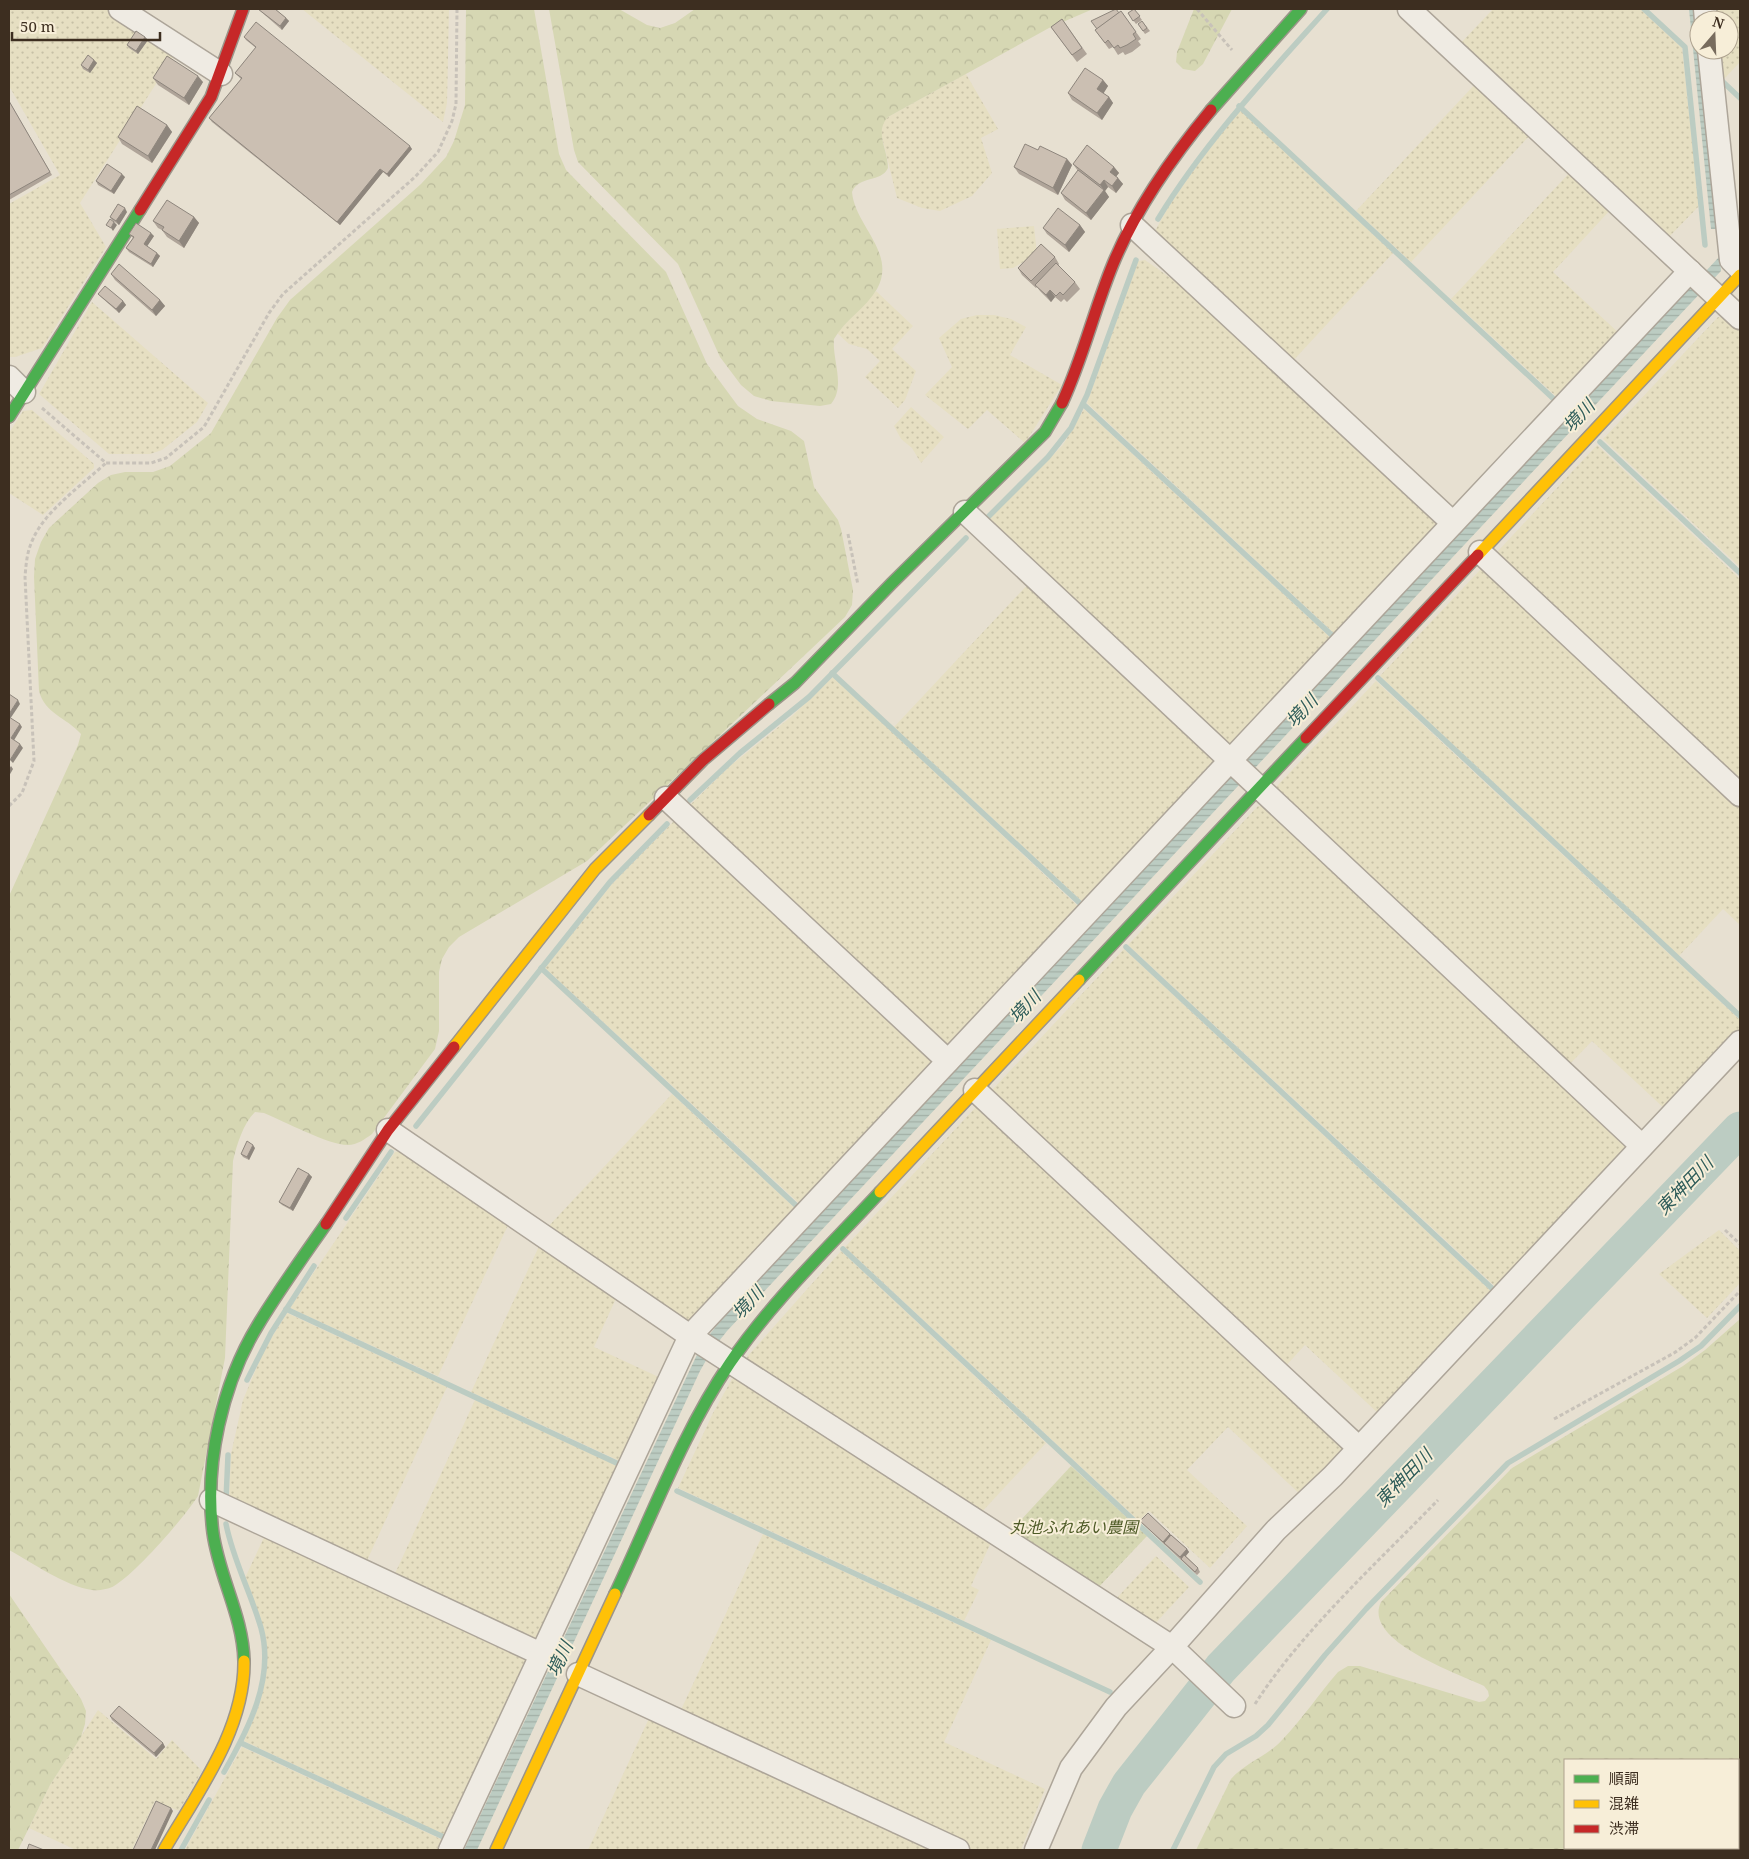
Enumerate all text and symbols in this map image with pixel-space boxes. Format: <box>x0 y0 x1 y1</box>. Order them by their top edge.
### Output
scale bar <box>12 10 160 42</box>
north arrow <box>1689 10 1739 60</box>
text: N <box>1710 11 1727 33</box>
text: 50 m <box>20 16 55 36</box>
water label: 境川 <box>1557 393 1601 437</box>
water label: 境川 <box>1280 688 1324 732</box>
water label: 境川 <box>1003 984 1047 1028</box>
water label: 東神田川 <box>1651 1150 1719 1220</box>
water label: 境川 <box>726 1280 770 1324</box>
water label: 東神田川 <box>1370 1442 1438 1512</box>
park label: 丸池ふれあい農園 <box>1010 1516 1140 1538</box>
water label: 境川 <box>541 1635 578 1680</box>
legend <box>1564 1759 1739 1849</box>
text: 順調 <box>1609 1768 1639 1788</box>
text: 混雑 <box>1609 1793 1639 1813</box>
text: 渋滞 <box>1609 1818 1639 1838</box>

